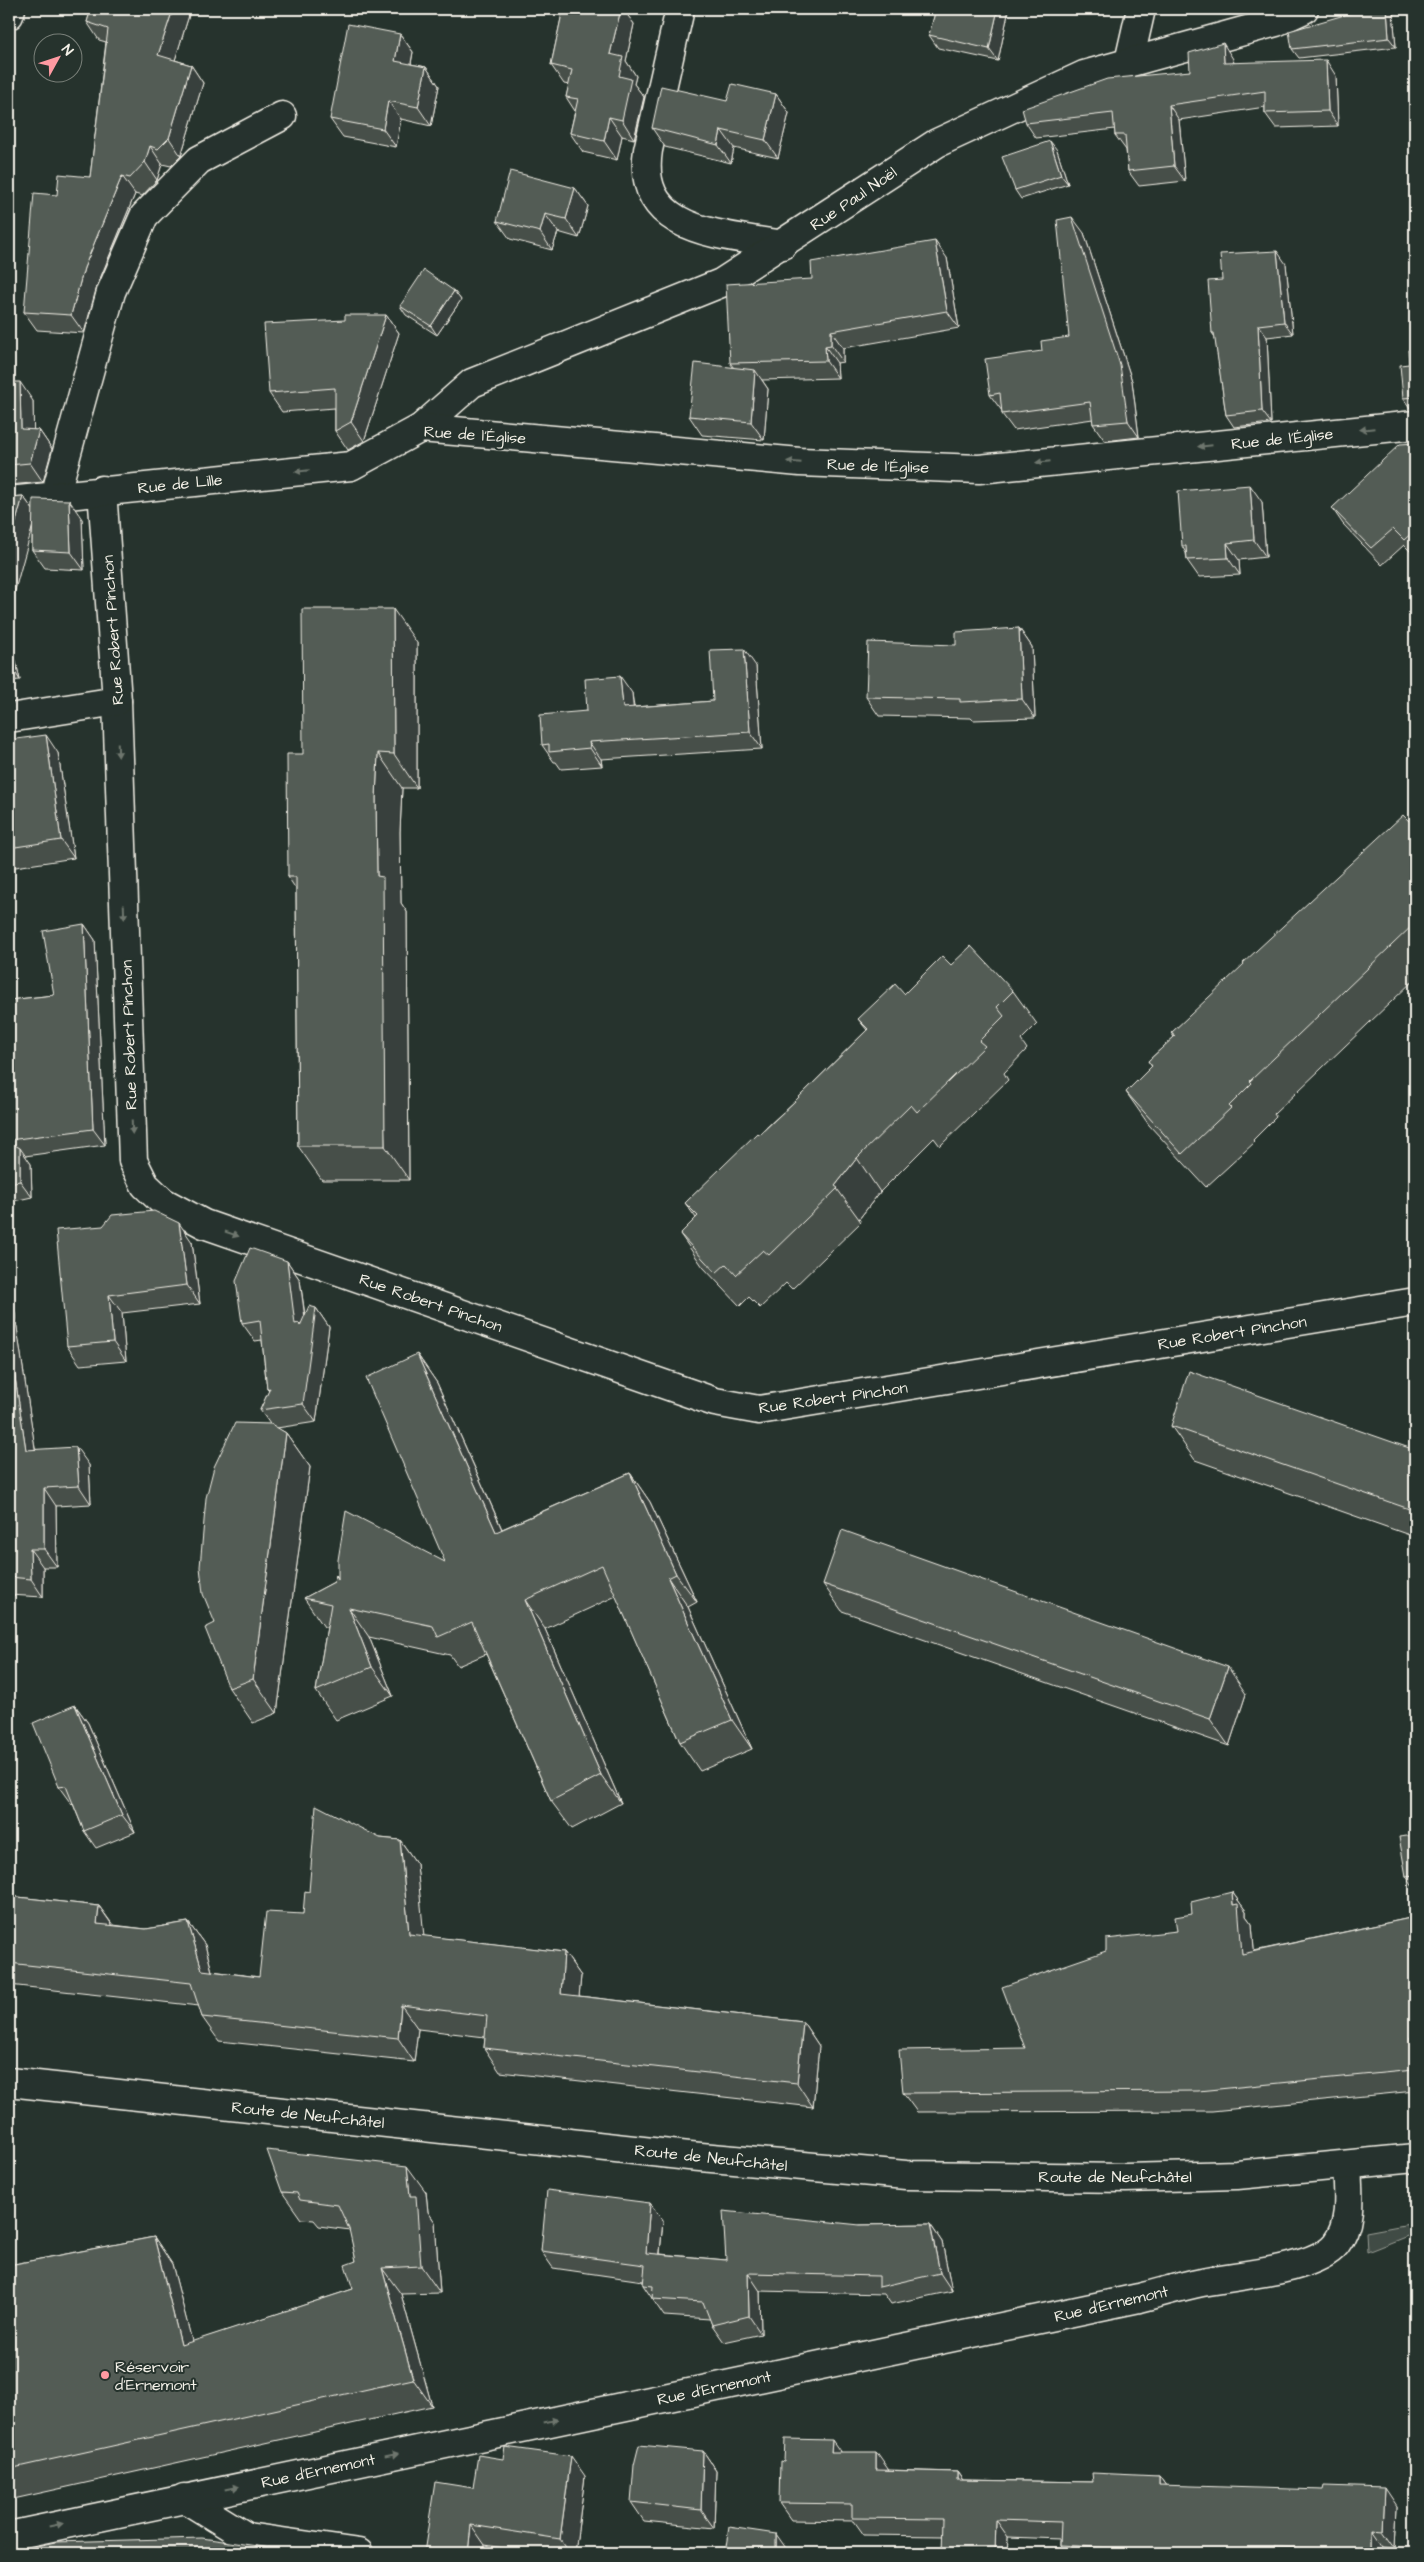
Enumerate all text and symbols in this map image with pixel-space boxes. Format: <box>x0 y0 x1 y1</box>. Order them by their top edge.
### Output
north arrow <box>32 32 82 82</box>
text: N <box>57 40 78 60</box>
street label: Rue Paul Noël <box>806 162 901 236</box>
street label: Rue de l'Église <box>423 420 527 451</box>
street label: Rue de l'Église <box>1230 423 1335 456</box>
one-way arrow <box>1358 425 1374 433</box>
one-way arrow <box>1197 442 1213 450</box>
street label: Rue de l'Église <box>826 453 930 480</box>
one-way arrow <box>786 457 802 465</box>
one-way arrow <box>1035 458 1051 466</box>
one-way arrow <box>294 467 310 475</box>
street label: Rue de Lille <box>137 469 224 499</box>
street label: Rue Robert Pinchon <box>97 554 129 706</box>
one-way arrow <box>115 742 123 758</box>
one-way arrow <box>120 904 128 920</box>
street label: Rue Robert Pinchon <box>115 960 143 1110</box>
one-way arrow <box>128 1119 136 1135</box>
one-way arrow <box>225 1230 240 1238</box>
street label: Rue Robert Pinchon <box>356 1268 505 1338</box>
street label: Rue Robert Pinchon <box>1156 1310 1308 1356</box>
street label: Rue Robert Pinchon <box>757 1377 909 1419</box>
street label: Route de Neufchâtel <box>230 2096 385 2134</box>
street label: Route de Neufchâtel <box>633 2139 788 2177</box>
street label: Route de Neufchâtel <box>1038 2166 1192 2188</box>
street label: Rue d'Ernemont <box>1052 2280 1171 2328</box>
place label: Réservoir d'Ernemont <box>115 2356 197 2396</box>
street label: Rue d'Ernemont <box>655 2365 774 2411</box>
marker: Réservoir d'Ernemont <box>99 2369 111 2381</box>
one-way arrow <box>543 2417 559 2425</box>
street label: Rue d'Ernemont <box>259 2448 378 2494</box>
one-way arrow <box>384 2451 399 2459</box>
one-way arrow <box>225 2484 240 2492</box>
one-way arrow <box>49 2521 65 2529</box>

